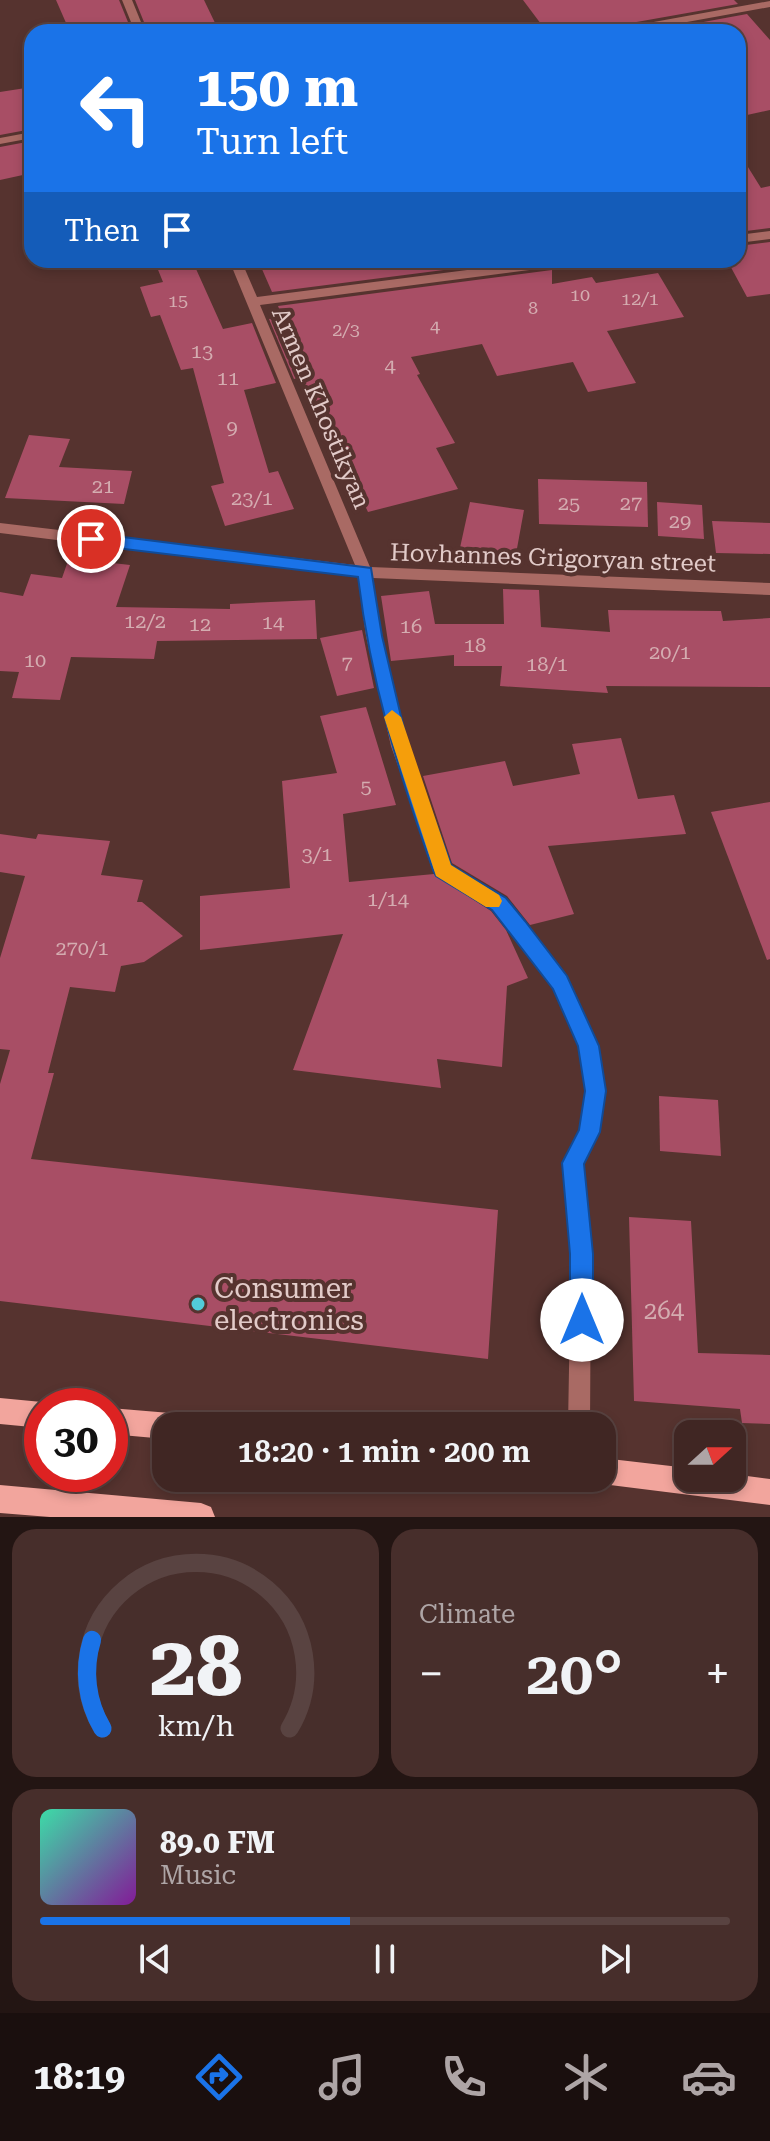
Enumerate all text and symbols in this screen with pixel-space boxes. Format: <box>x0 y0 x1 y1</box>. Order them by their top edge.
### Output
text: 150 m <box>196 54 358 120</box>
icon: left <box>64 56 168 160</box>
text: Turn left <box>196 121 348 163</box>
icon: arrive <box>155 208 199 252</box>
text: Then <box>64 213 139 248</box>
house number: 10 <box>570 284 590 305</box>
house number: 12/1 <box>621 288 659 309</box>
house number: 15 <box>168 290 188 311</box>
house number: 8 <box>528 297 538 318</box>
street label: Armen Khostikyan <box>266 303 376 513</box>
house number: 4 <box>430 315 440 336</box>
house number: 2/3 <box>332 319 360 340</box>
house number: 13 <box>191 339 213 363</box>
house number: 4 <box>384 353 396 377</box>
house number: 11 <box>217 366 239 390</box>
house number: 9 <box>226 415 238 439</box>
house number: 21 <box>92 474 114 498</box>
house number: 23/1 <box>231 486 273 510</box>
house number: 25 <box>558 491 580 515</box>
house number: 27 <box>620 491 642 515</box>
pin <box>57 505 125 573</box>
house number: 29 <box>669 509 691 533</box>
icon: arrive <box>69 517 113 561</box>
street label: Hovhannes Grigoryan street <box>390 538 716 578</box>
house number: 12/2 <box>124 609 166 633</box>
house number: 14 <box>262 610 285 634</box>
house number: 12 <box>189 612 211 636</box>
house number: 16 <box>400 614 422 638</box>
house number: 18 <box>464 633 486 657</box>
house number: 20/1 <box>649 640 691 664</box>
house number: 10 <box>24 648 46 672</box>
house number: 7 <box>341 651 353 675</box>
house number: 18/1 <box>526 652 568 676</box>
house number: 5 <box>360 774 372 798</box>
house number: 3/1 <box>302 842 332 866</box>
house number: 1/14 <box>367 887 410 911</box>
house number: 270/1 <box>55 936 109 960</box>
place label: Consumer electronics <box>214 1272 364 1337</box>
position arrow <box>540 1278 624 1362</box>
marker: Consumer electronics <box>189 1295 207 1313</box>
house number: 264 <box>644 1297 685 1325</box>
speed limit sign: 30 <box>24 1388 128 1492</box>
north arrow <box>674 1420 746 1492</box>
map controls <box>674 1420 746 1492</box>
text: 18:20 · 1 min · 200 m <box>238 1434 530 1469</box>
text: Climate <box>419 1599 515 1629</box>
text: 28 <box>149 1618 242 1715</box>
text: 20° <box>526 1638 623 1709</box>
text: − <box>419 1648 444 1700</box>
text: + <box>705 1648 730 1700</box>
text: km/h <box>157 1709 234 1743</box>
text: 89.0 FM <box>160 1825 275 1860</box>
text: Music <box>160 1860 236 1890</box>
icon: previous <box>133 1937 177 1981</box>
icon: pause <box>363 1937 407 1981</box>
icon: next <box>593 1937 637 1981</box>
icon: directions <box>191 2049 247 2105</box>
icon: music <box>314 2049 370 2105</box>
icon: phone <box>436 2049 492 2105</box>
icon: climate <box>558 2049 614 2105</box>
icon: car <box>681 2049 737 2105</box>
text: 18:19 <box>33 2056 125 2098</box>

